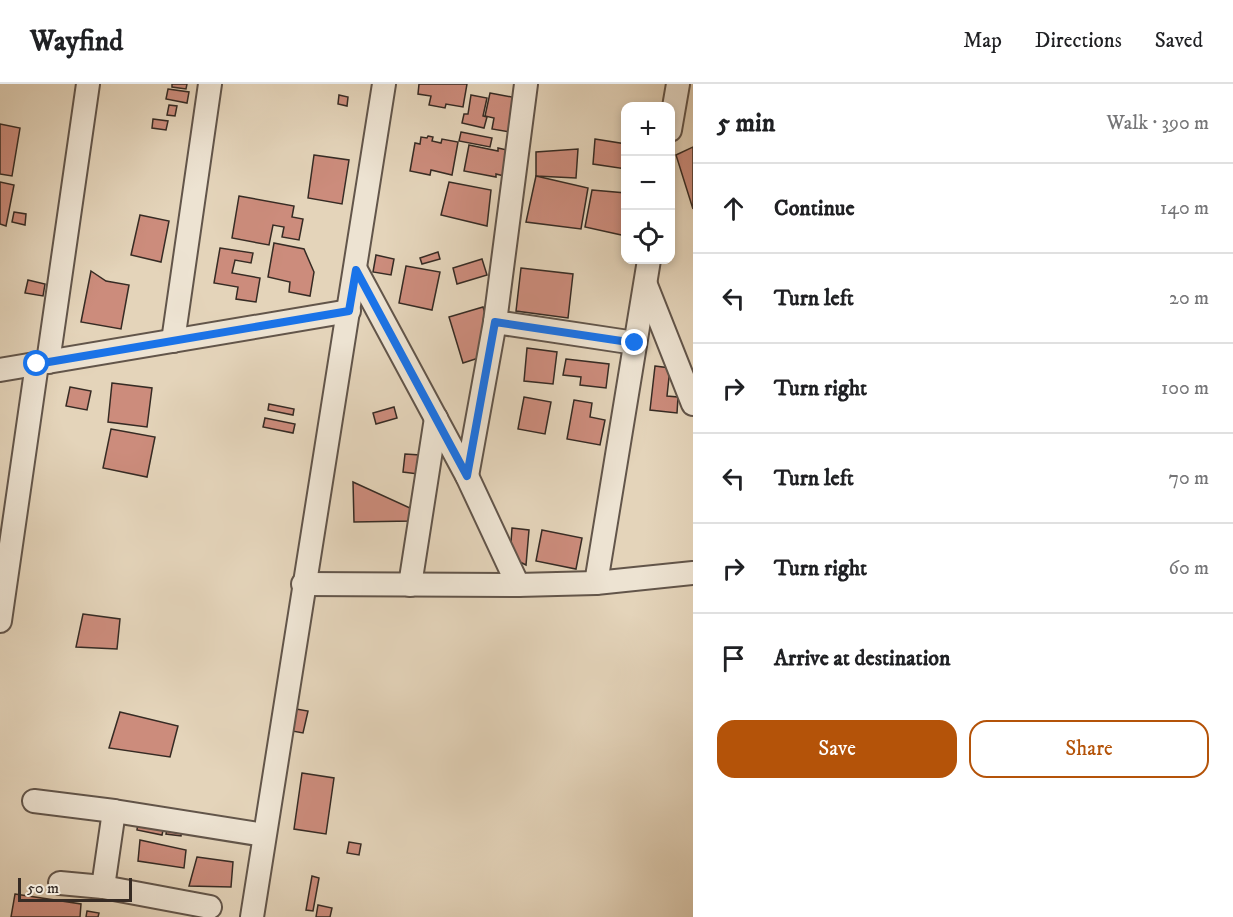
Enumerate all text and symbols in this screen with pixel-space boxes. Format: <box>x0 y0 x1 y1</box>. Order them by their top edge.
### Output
text: Wayfind <box>30 24 123 59</box>
text: Map <box>963 28 1002 54</box>
text: Directions <box>1035 28 1122 54</box>
text: Saved <box>1155 28 1203 54</box>
map controls <box>621 102 675 264</box>
button: + <box>621 102 675 156</box>
text: 5 min <box>717 107 775 140</box>
text: Walk · 390 m <box>1107 111 1209 136</box>
button: − <box>621 156 675 210</box>
icon: ahead <box>717 192 750 225</box>
text: Continue <box>774 195 855 222</box>
text: 140 m <box>1160 196 1209 221</box>
button: locate <box>621 210 675 264</box>
icon: left <box>717 282 750 315</box>
text: Turn left <box>774 285 854 312</box>
text: 20 m <box>1169 286 1209 311</box>
route end <box>621 329 647 355</box>
route start <box>23 350 49 376</box>
icon: right <box>717 372 750 405</box>
text: Turn right <box>774 375 867 402</box>
text: 100 m <box>1161 376 1209 401</box>
icon: left <box>717 462 750 495</box>
text: Turn left <box>774 465 854 492</box>
text: 70 m <box>1168 466 1209 491</box>
icon: right <box>717 552 750 585</box>
text: Turn right <box>774 555 867 582</box>
text: 60 m <box>1169 556 1209 581</box>
icon: arrive <box>717 642 750 675</box>
text: Arrive at destination <box>774 645 951 672</box>
button: Save <box>717 720 957 778</box>
button: Share <box>969 720 1209 778</box>
scale bar <box>18 875 132 902</box>
text: 50 m <box>27 878 59 898</box>

